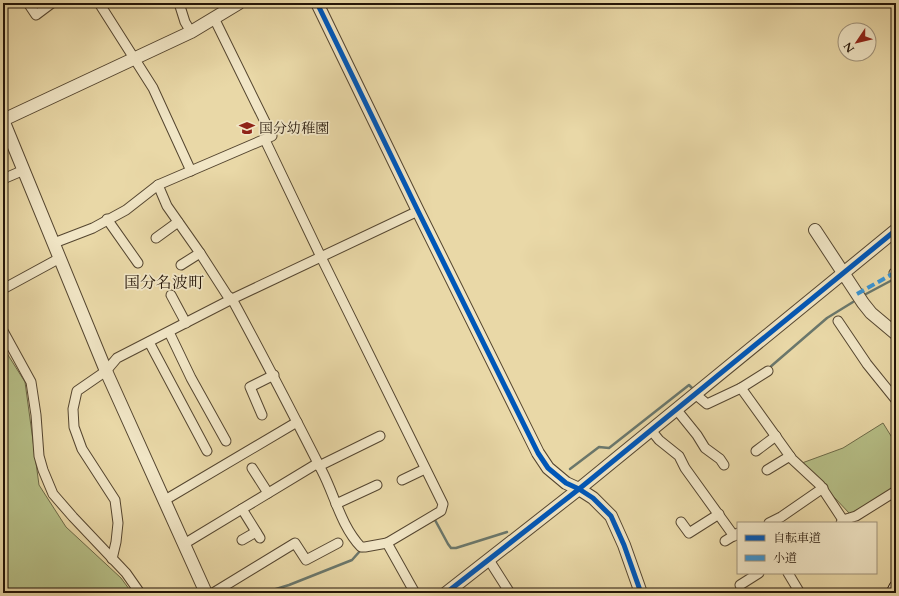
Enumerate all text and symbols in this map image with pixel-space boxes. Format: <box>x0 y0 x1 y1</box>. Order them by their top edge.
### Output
north arrow <box>837 22 877 62</box>
text: N <box>840 39 858 56</box>
school or university icon: 国分幼稚園 <box>238 119 256 137</box>
place label: 国分幼稚園 <box>259 119 329 138</box>
district label: 国分名波町 <box>124 272 204 294</box>
legend <box>737 522 877 574</box>
text: 自転車道 <box>773 530 821 546</box>
text: 小道 <box>773 550 797 566</box>

